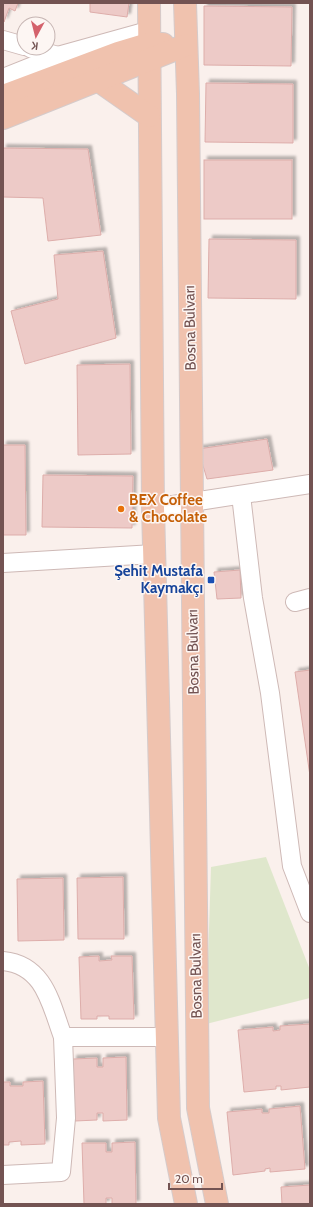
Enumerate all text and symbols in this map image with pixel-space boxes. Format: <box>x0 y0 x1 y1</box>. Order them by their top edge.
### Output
north arrow <box>16 16 56 56</box>
text: K <box>30 39 39 53</box>
street label: Bosna Bulvarı <box>180 285 200 371</box>
place label: BEX Coffee & Chocolate <box>129 491 207 526</box>
marker: BEX Coffee & Chocolate <box>116 504 126 514</box>
place label: Şehit Mustafa Kaymakçı <box>114 562 204 597</box>
marker: Şehit Mustafa Kaymakçı <box>206 575 216 585</box>
street label: Bosna Bulvarı <box>183 609 203 695</box>
street label: Bosna Bulvarı <box>186 933 206 1019</box>
scale bar <box>169 1165 222 1191</box>
text: 20 m <box>175 1171 203 1186</box>

